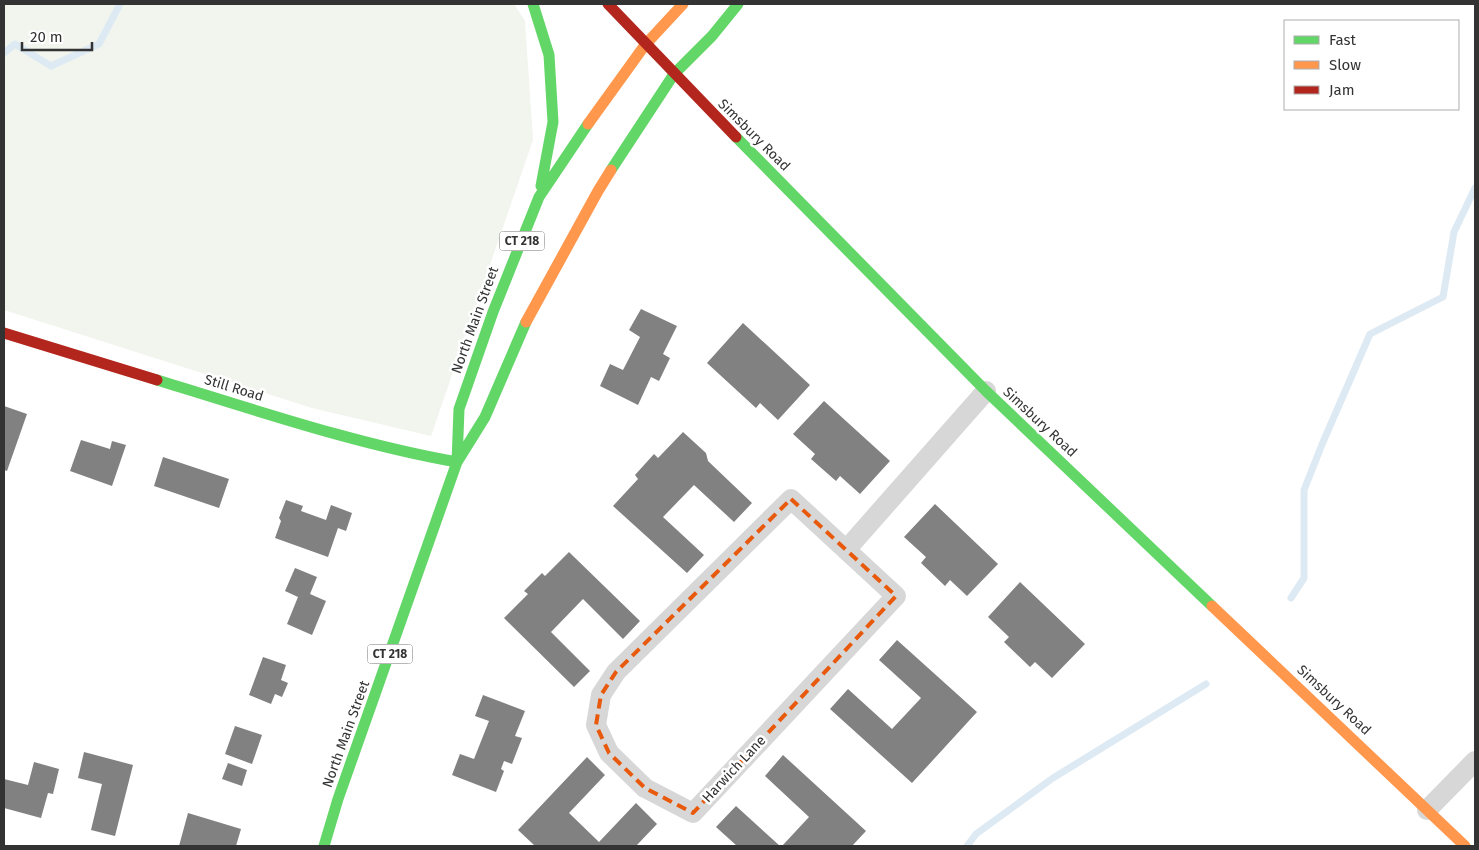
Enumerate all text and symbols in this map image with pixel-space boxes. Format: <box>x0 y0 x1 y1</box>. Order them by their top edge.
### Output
scale bar <box>22 20 92 52</box>
legend <box>1284 20 1459 110</box>
text: 20 m <box>30 28 63 46</box>
text: Fast <box>1329 31 1356 49</box>
text: Slow <box>1329 56 1361 74</box>
text: Jam <box>1329 81 1355 99</box>
street label: Simsbury Road <box>714 95 794 175</box>
road number: CT 218 <box>500 232 544 250</box>
street label: North Main Street <box>448 263 503 376</box>
street label: Still Road <box>202 371 266 405</box>
street label: Simsbury Road <box>1000 383 1080 461</box>
road number: CT 218 <box>368 644 412 664</box>
street label: Simsbury Road <box>1294 661 1374 739</box>
street label: North Main Street <box>319 677 374 790</box>
street label: Harwich Lane <box>699 732 769 806</box>

